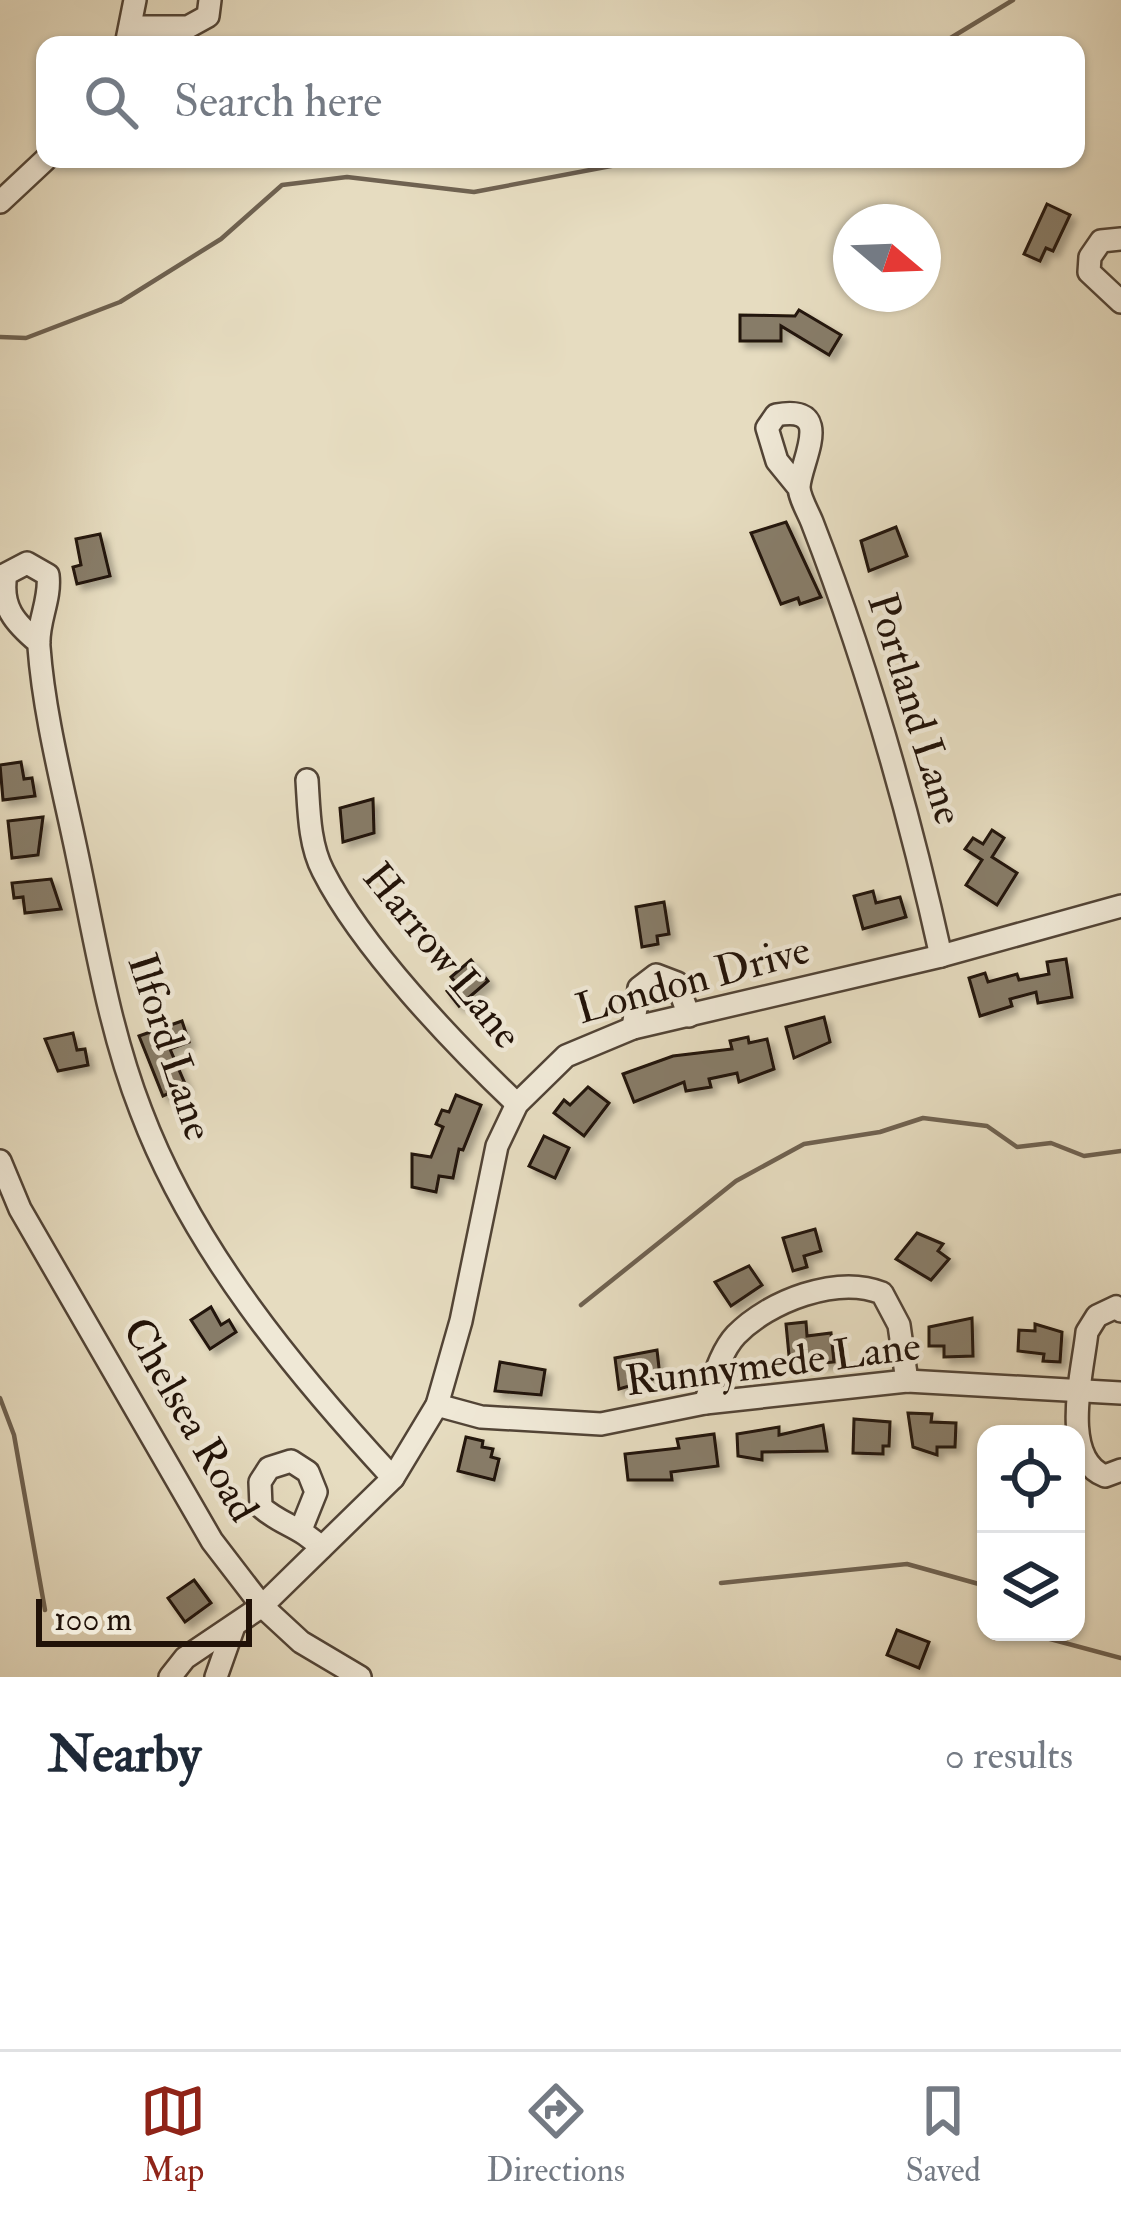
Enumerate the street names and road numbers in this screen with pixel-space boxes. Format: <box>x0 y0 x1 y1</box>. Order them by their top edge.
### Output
street label: Portland Lane <box>855 587 975 831</box>
street label: Harrow Lane <box>351 852 533 1060</box>
street label: London Drive <box>570 924 816 1036</box>
street label: Ilford Lane <box>115 947 225 1147</box>
street label: Chelsea Road <box>111 1309 269 1532</box>
street label: Runnymede Lane <box>623 1320 923 1408</box>

